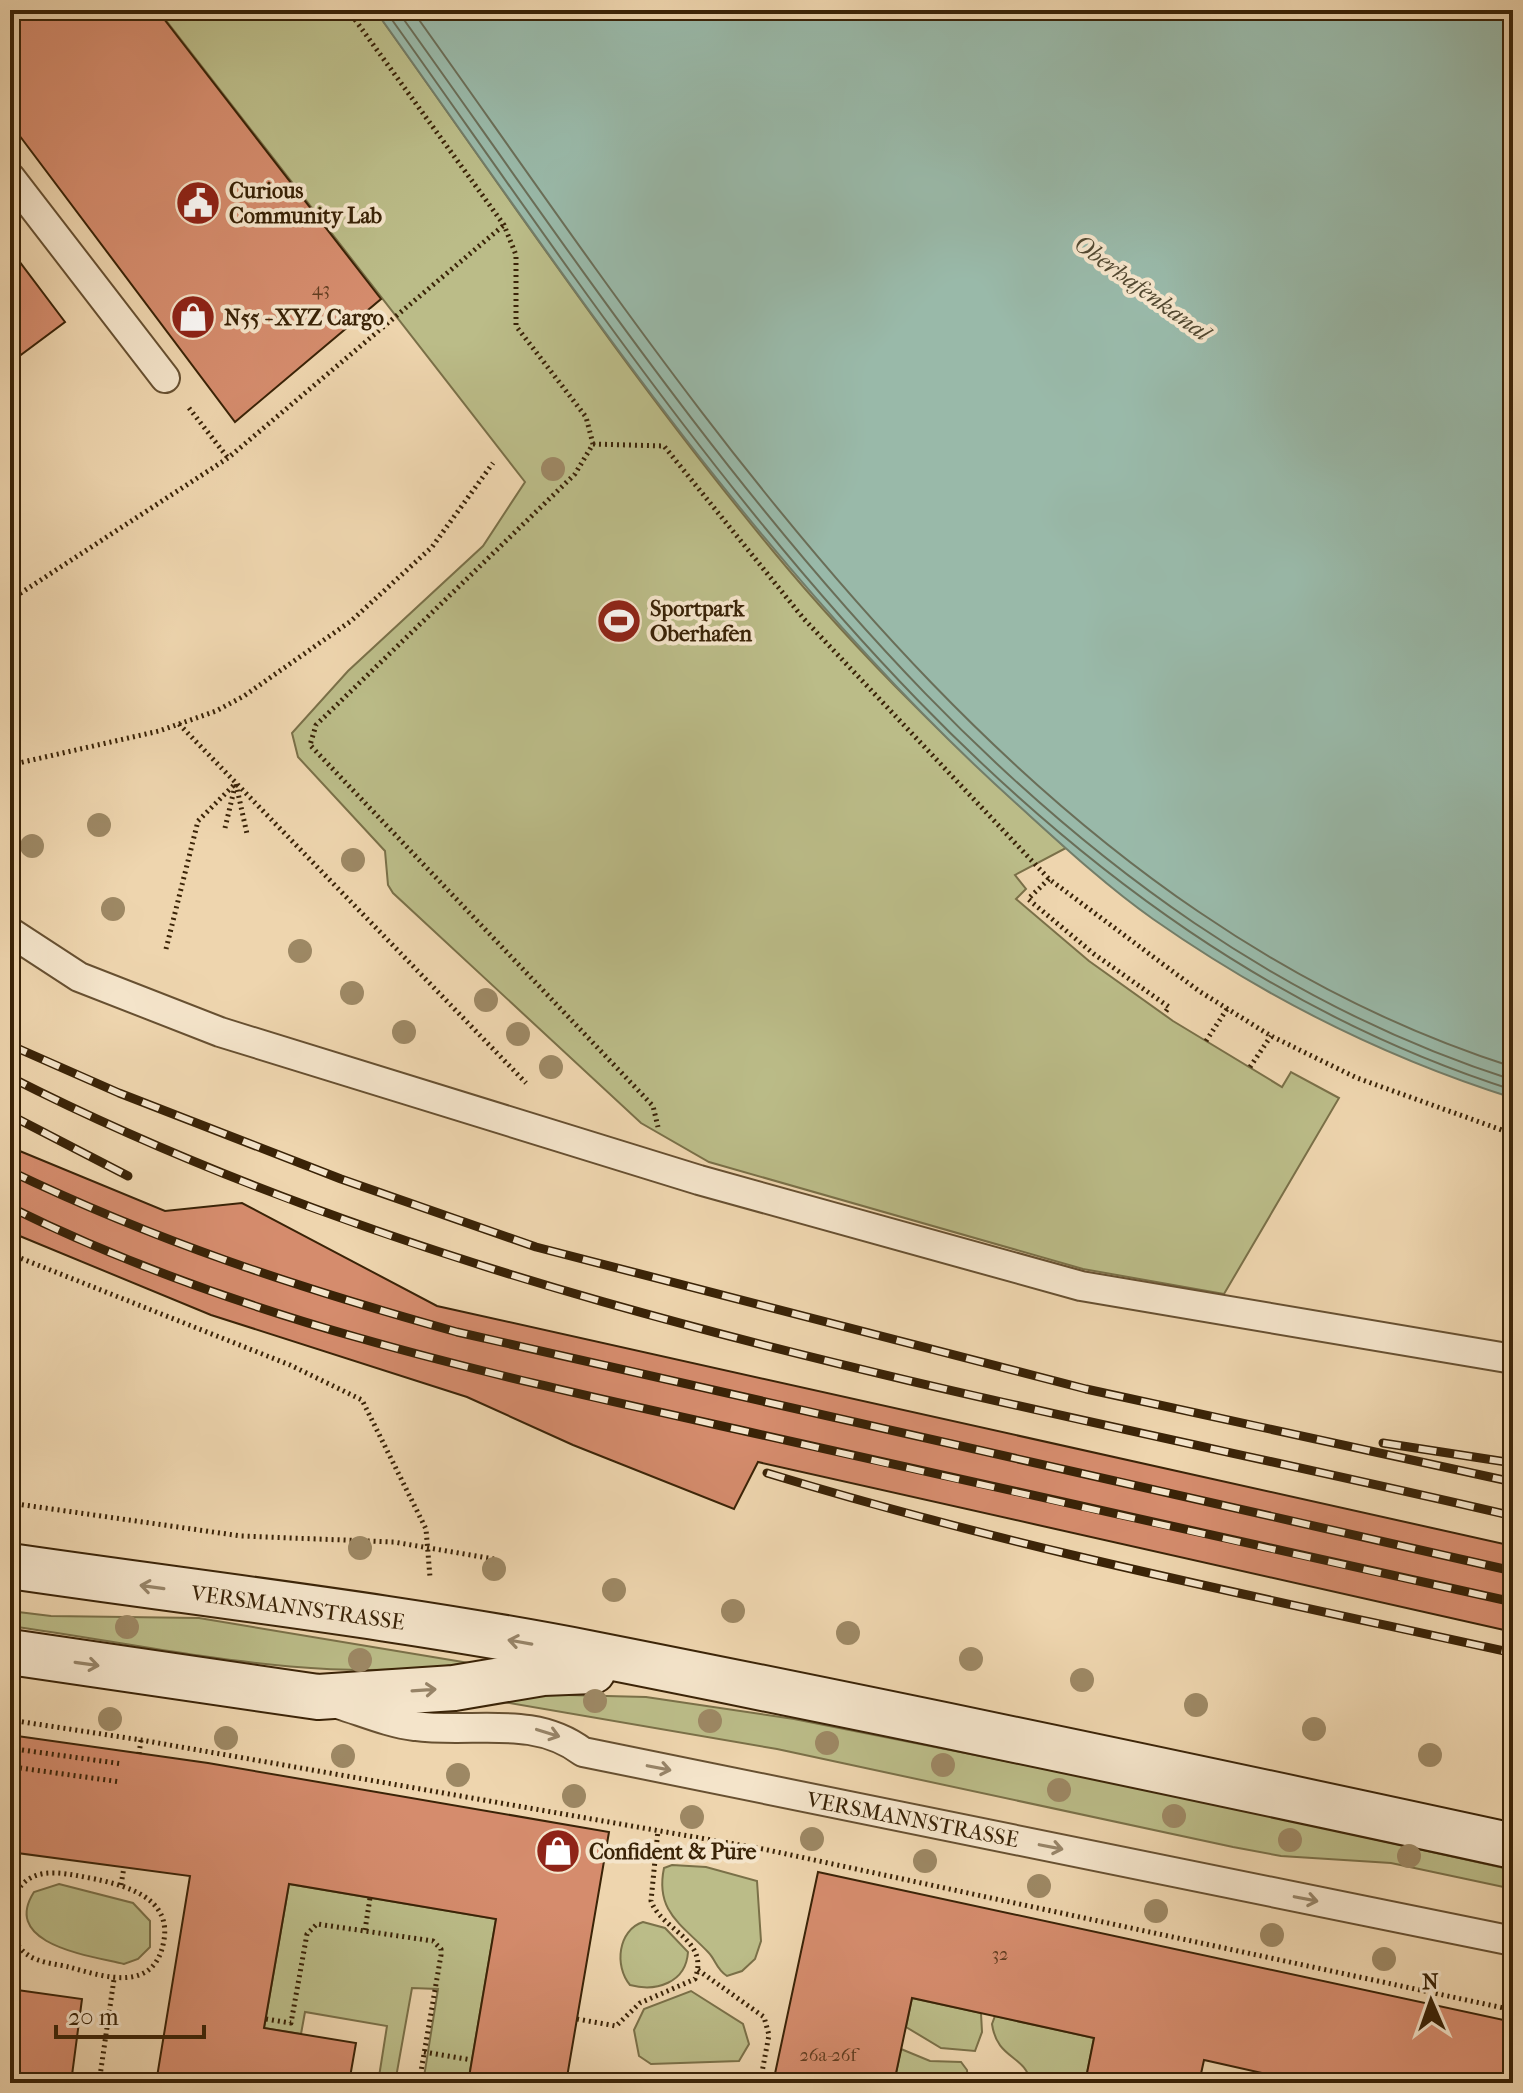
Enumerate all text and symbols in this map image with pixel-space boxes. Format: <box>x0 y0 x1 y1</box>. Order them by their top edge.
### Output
place label: Curious Community Lab <box>229 178 383 229</box>
public building icon: Curious Community Lab <box>174 179 222 227</box>
water label: Oberhafenkanal <box>1069 229 1218 349</box>
house number: 43 <box>312 279 330 300</box>
shop icon: N55 - XYZ Cargo <box>169 293 217 341</box>
place label: N55 - XYZ Cargo <box>224 305 384 331</box>
place label: Sportpark Oberhafen <box>650 596 752 647</box>
sports icon: Sportpark Oberhafen <box>595 597 643 645</box>
one-way arrow <box>140 1579 165 1594</box>
street label: VERSMANNSTRASSE <box>188 1580 406 1636</box>
one-way arrow <box>508 1633 533 1648</box>
one-way arrow <box>74 1657 99 1672</box>
one-way arrow <box>410 1682 437 1697</box>
one-way arrow <box>534 1726 560 1741</box>
one-way arrow <box>646 1761 671 1776</box>
street label: VERSMANNSTRASSE <box>804 1786 1021 1853</box>
shop icon: Confident & Pure <box>534 1827 582 1875</box>
place label: Confident & Pure <box>589 1839 757 1865</box>
one-way arrow <box>1038 1840 1063 1855</box>
one-way arrow <box>1293 1892 1318 1907</box>
house number: 32 <box>992 1944 1008 1965</box>
north arrow <box>1391 1961 1471 2041</box>
text: N <box>1422 1969 1439 1995</box>
scale bar <box>56 1989 204 2039</box>
text: 20 m <box>68 2003 119 2031</box>
house number: 26a-26f <box>800 2045 861 2066</box>

